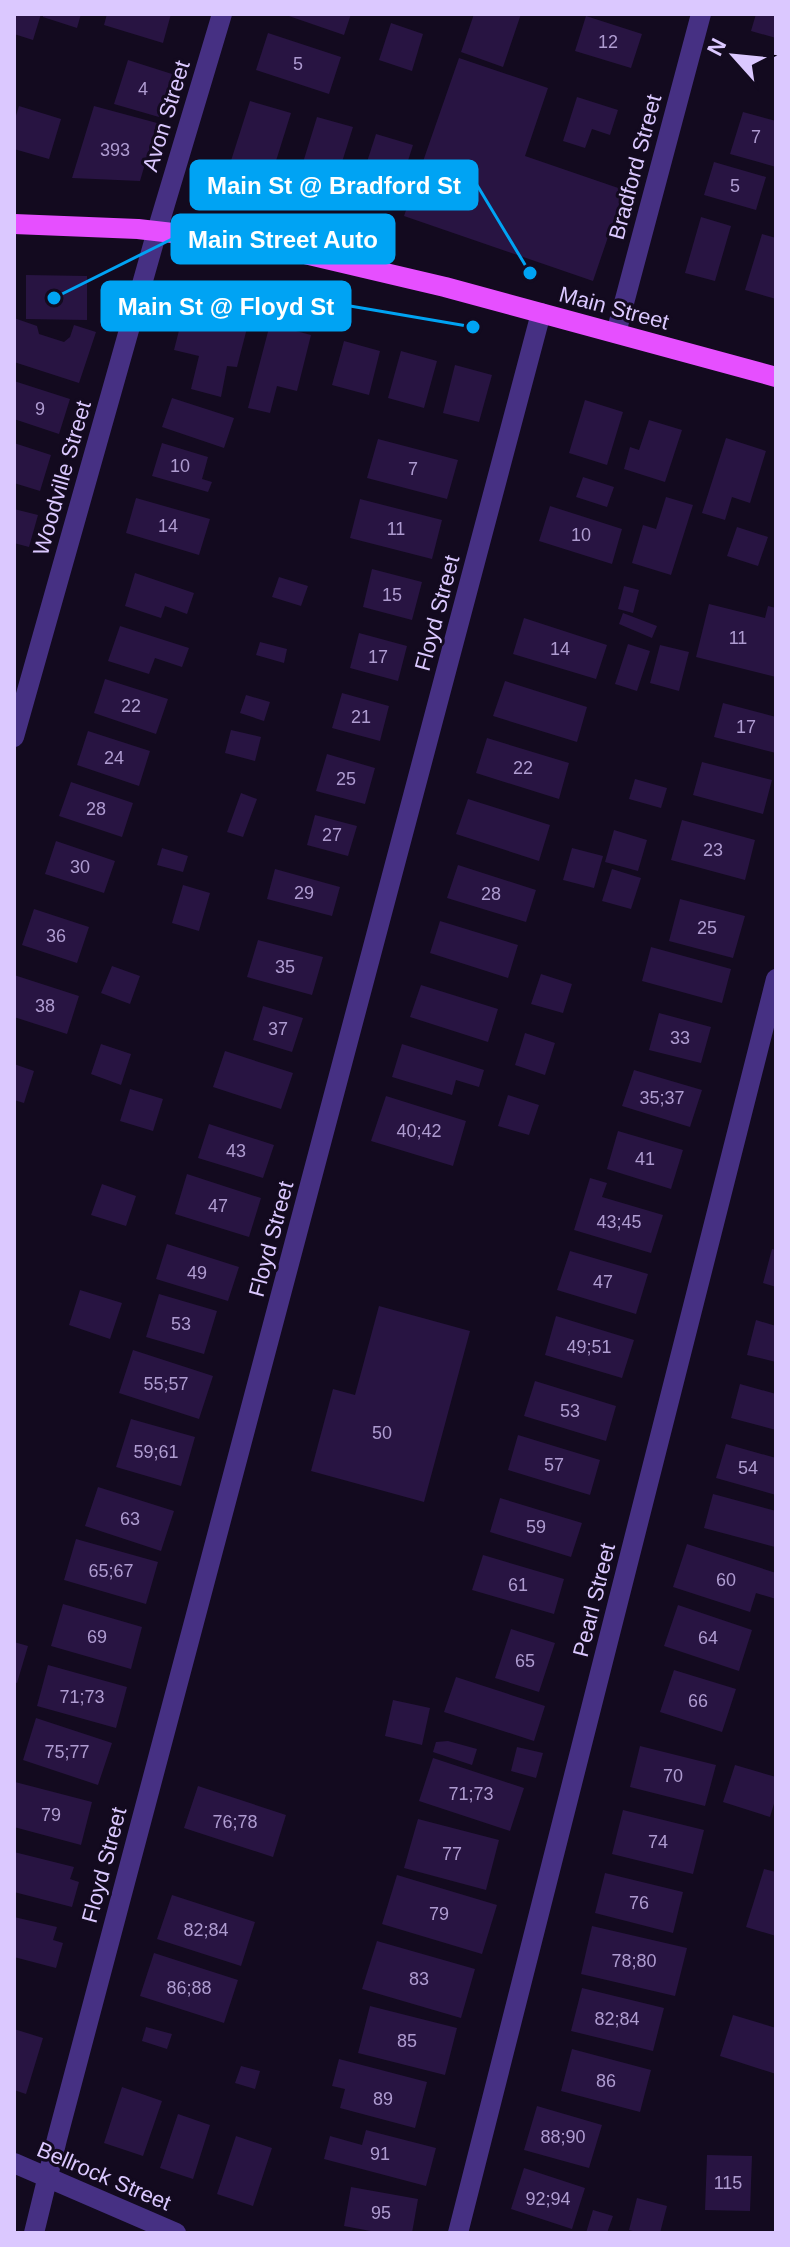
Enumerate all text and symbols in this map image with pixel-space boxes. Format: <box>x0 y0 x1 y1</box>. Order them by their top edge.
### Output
north arrow <box>694 16 774 96</box>
house number: 12 <box>598 32 618 52</box>
text: N <box>702 34 731 60</box>
house number: 5 <box>293 54 303 74</box>
street label: Avon Street <box>137 58 195 174</box>
house number: 4 <box>138 79 148 99</box>
street label: Bradford Street <box>604 92 666 242</box>
house number: 7 <box>751 127 761 147</box>
house number: 393 <box>100 140 130 160</box>
callout: Main St @ Bradford St <box>191 161 477 209</box>
text: Main St @ Bradford St <box>207 172 461 199</box>
house number: 5 <box>730 176 740 196</box>
callout: Main Street Auto <box>172 215 394 263</box>
text: Main Street Auto <box>188 226 378 253</box>
street label: Main Street <box>556 281 672 335</box>
callout: Main St @ Floyd St <box>102 282 350 330</box>
text: Main St @ Floyd St <box>118 293 334 320</box>
street label: Woodville Street <box>28 398 96 558</box>
house number: 9 <box>35 399 45 419</box>
house number: 10 <box>170 456 190 476</box>
house number: 7 <box>408 459 418 479</box>
house number: 14 <box>158 516 178 536</box>
house number: 11 <box>387 519 405 539</box>
house number: 10 <box>571 525 591 545</box>
street label: Floyd Street <box>410 552 464 674</box>
house number: 15 <box>382 585 402 605</box>
house number: 11 <box>729 628 747 648</box>
house number: 14 <box>550 639 570 659</box>
house number: 17 <box>368 647 388 667</box>
house number: 22 <box>121 696 141 716</box>
house number: 21 <box>351 707 371 727</box>
house number: 17 <box>736 717 756 737</box>
house number: 24 <box>104 748 124 768</box>
house number: 22 <box>513 758 533 778</box>
house number: 25 <box>336 769 356 789</box>
house number: 28 <box>86 799 106 819</box>
house number: 27 <box>322 825 342 845</box>
house number: 23 <box>703 840 723 860</box>
house number: 30 <box>70 857 90 877</box>
house number: 29 <box>294 883 314 903</box>
house number: 28 <box>481 884 501 904</box>
house number: 25 <box>697 918 717 938</box>
house number: 36 <box>46 926 66 946</box>
house number: 35 <box>275 957 295 977</box>
house number: 38 <box>35 996 55 1016</box>
house number: 37 <box>268 1019 288 1039</box>
house number: 33 <box>670 1028 690 1048</box>
house number: 35;37 <box>639 1088 685 1108</box>
house number: 40;42 <box>396 1121 442 1141</box>
house number: 43 <box>226 1141 246 1161</box>
house number: 41 <box>635 1149 655 1169</box>
street label: Floyd Street <box>244 1178 298 1300</box>
house number: 47 <box>208 1196 228 1216</box>
house number: 43;45 <box>596 1212 642 1232</box>
house number: 49 <box>187 1263 207 1283</box>
house number: 47 <box>593 1272 613 1292</box>
house number: 53 <box>171 1314 191 1334</box>
house number: 49;51 <box>566 1337 612 1357</box>
house number: 55;57 <box>143 1374 189 1394</box>
house number: 53 <box>560 1401 580 1421</box>
house number: 50 <box>372 1423 392 1443</box>
house number: 59;61 <box>133 1442 179 1462</box>
house number: 57 <box>544 1455 564 1475</box>
house number: 54 <box>738 1458 758 1478</box>
house number: 63 <box>120 1509 140 1529</box>
house number: 59 <box>526 1517 546 1537</box>
street label: Pearl Street <box>568 1541 620 1659</box>
house number: 65;67 <box>88 1561 134 1581</box>
house number: 60 <box>716 1570 736 1590</box>
house number: 61 <box>508 1575 528 1595</box>
house number: 69 <box>87 1627 107 1647</box>
house number: 64 <box>698 1628 718 1648</box>
house number: 65 <box>515 1651 535 1671</box>
house number: 71;73 <box>59 1687 105 1707</box>
house number: 66 <box>688 1691 708 1711</box>
house number: 75;77 <box>44 1742 90 1762</box>
house number: 70 <box>663 1766 683 1786</box>
house number: 71;73 <box>448 1784 494 1804</box>
street label: Floyd Street <box>77 1804 131 1926</box>
house number: 79 <box>41 1805 61 1825</box>
house number: 76;78 <box>212 1812 258 1832</box>
house number: 74 <box>648 1832 668 1852</box>
house number: 77 <box>442 1844 462 1864</box>
house number: 76 <box>629 1893 649 1913</box>
house number: 79 <box>429 1904 449 1924</box>
house number: 82;84 <box>183 1920 229 1940</box>
house number: 78;80 <box>611 1951 657 1971</box>
house number: 83 <box>409 1969 429 1989</box>
house number: 86;88 <box>166 1978 212 1998</box>
house number: 82;84 <box>594 2009 640 2029</box>
house number: 85 <box>397 2031 417 2051</box>
house number: 86 <box>596 2071 616 2091</box>
house number: 89 <box>373 2089 393 2109</box>
house number: 88;90 <box>540 2127 586 2147</box>
street label: Bellrock Street <box>33 2137 175 2215</box>
house number: 91 <box>370 2144 390 2164</box>
house number: 115 <box>714 2173 742 2193</box>
house number: 92;94 <box>525 2189 571 2209</box>
house number: 95 <box>371 2203 391 2223</box>

